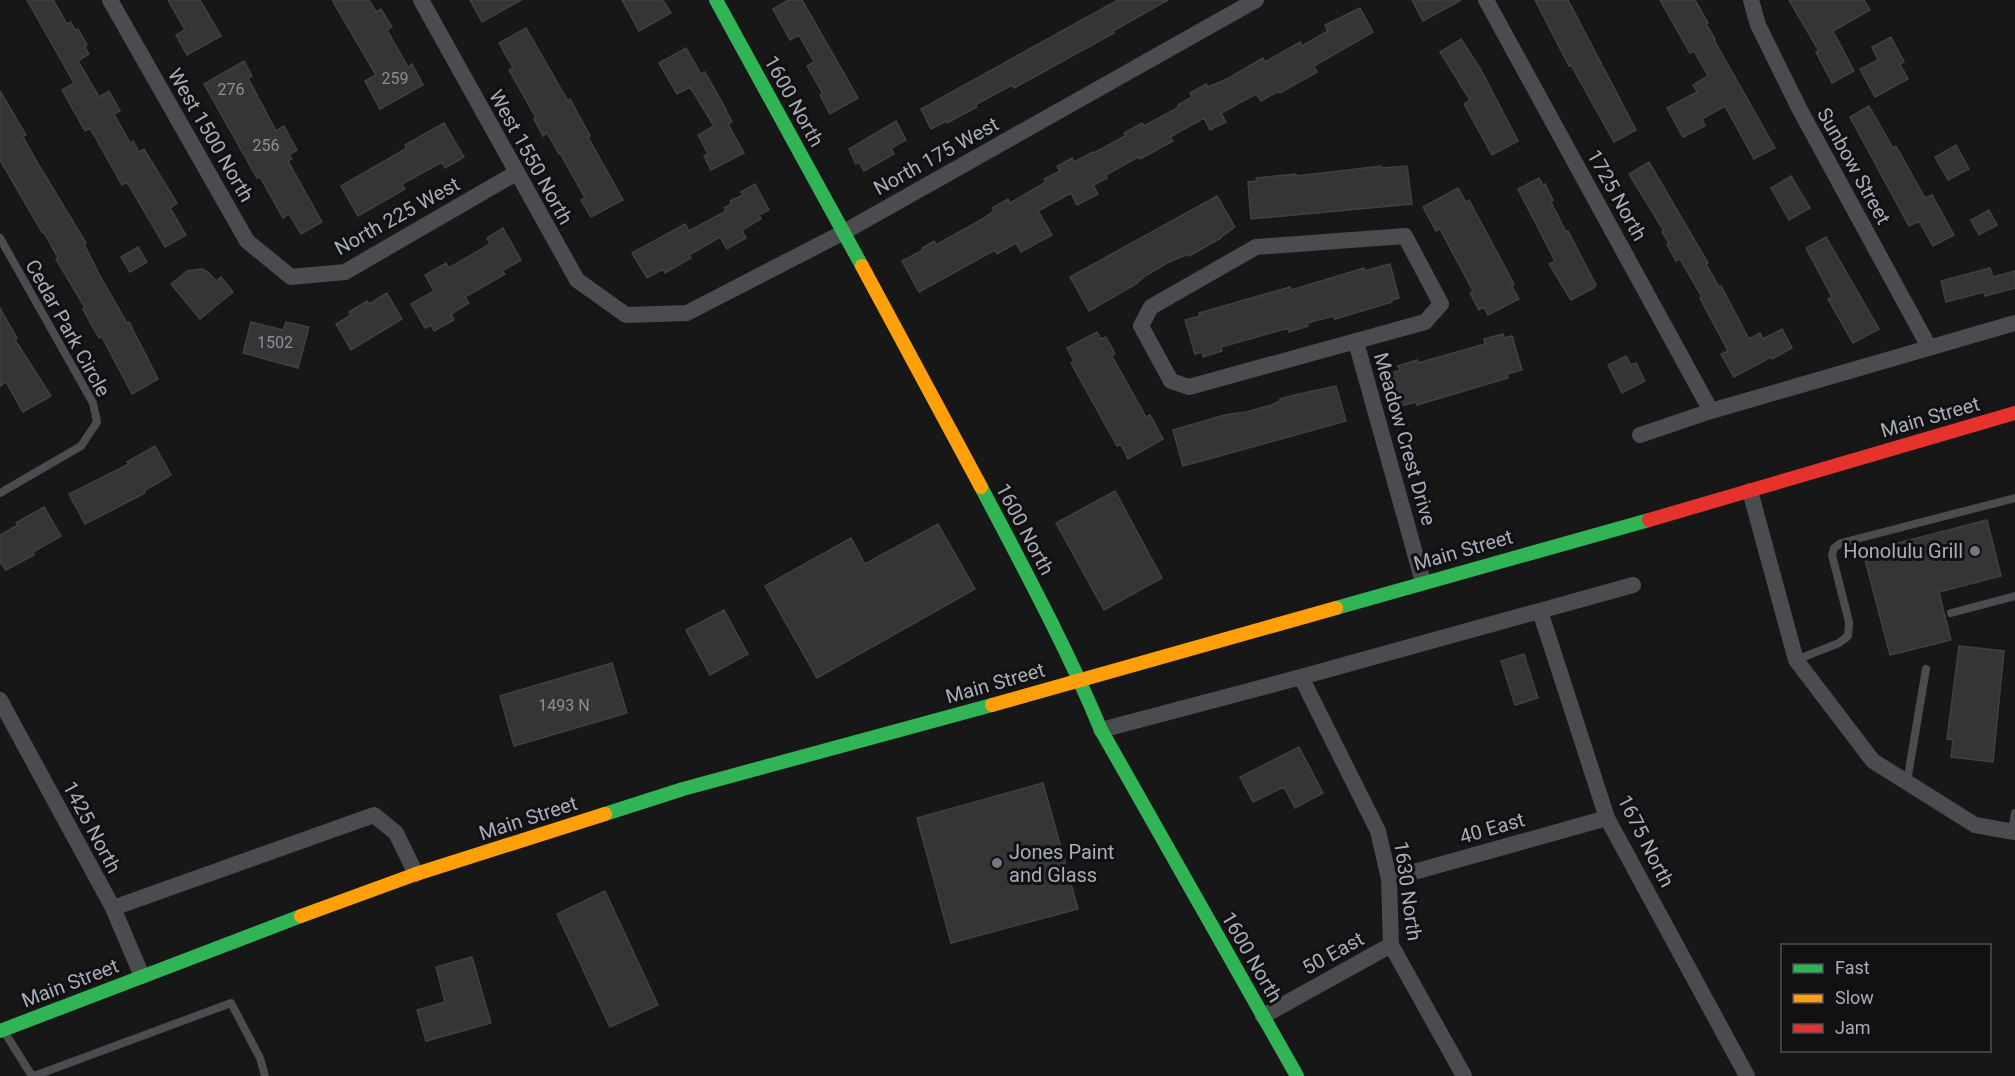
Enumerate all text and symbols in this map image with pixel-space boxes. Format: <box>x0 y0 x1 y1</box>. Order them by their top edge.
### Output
street label: 1600 North <box>759 51 829 151</box>
street label: West 1500 North <box>163 64 259 206</box>
house number: 259 <box>382 69 408 88</box>
house number: 276 <box>218 80 244 99</box>
street label: West 1550 North <box>484 85 578 229</box>
street label: Sunbow Street <box>1812 104 1896 228</box>
street label: North 175 West <box>869 112 1003 200</box>
house number: 256 <box>253 136 279 155</box>
street label: 1725 North <box>1582 145 1652 245</box>
street label: North 225 West <box>330 172 464 260</box>
street label: Cedar Park Circle <box>20 255 116 401</box>
house number: 1502 <box>257 333 293 352</box>
street label: Meadow Crest Drive <box>1369 350 1441 528</box>
street label: Main Street <box>1878 391 1982 443</box>
street label: 1600 North <box>991 479 1059 579</box>
street label: Main Street <box>1411 524 1515 576</box>
place label: Honolulu Grill <box>1843 539 1963 563</box>
marker: Honolulu Grill <box>1968 544 1982 558</box>
street label: Main Street <box>943 657 1047 709</box>
house number: 1493 N <box>538 696 590 715</box>
street label: 1425 North <box>58 777 126 877</box>
street label: Main Street <box>476 791 580 845</box>
street label: 1675 North <box>1613 791 1679 891</box>
street label: 40 East <box>1457 807 1527 849</box>
place label: Jones Paint and Glass <box>1009 840 1114 887</box>
street label: 1630 North <box>1389 840 1427 942</box>
marker: Jones Paint and Glass <box>990 856 1004 870</box>
street label: 1600 North <box>1217 908 1287 1006</box>
street label: 50 East <box>1298 926 1368 980</box>
legend <box>1781 944 1991 1052</box>
street label: Main Street <box>18 954 122 1012</box>
text: Fast <box>1835 957 1870 978</box>
text: Slow <box>1835 987 1874 1008</box>
text: Jam <box>1835 1017 1871 1038</box>

